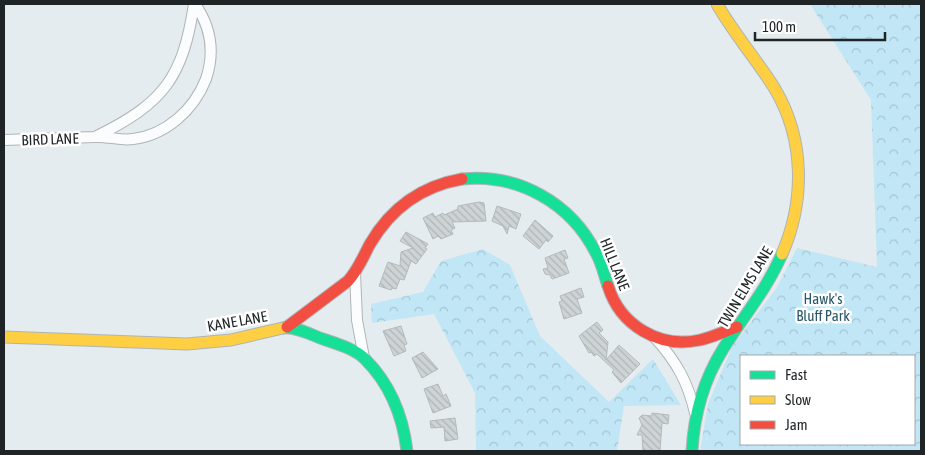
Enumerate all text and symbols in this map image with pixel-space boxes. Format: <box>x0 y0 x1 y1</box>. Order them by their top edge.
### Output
scale bar <box>755 10 885 42</box>
text: 100 m <box>762 18 796 35</box>
street label: BIRD LANE <box>21 129 80 148</box>
street label: HILL LANE <box>597 235 633 293</box>
street label: TWIN ELMS LANE <box>714 243 776 330</box>
park label: Hawk's Bluff Park <box>796 290 850 324</box>
street label: KANE LANE <box>206 307 269 335</box>
legend <box>740 355 915 445</box>
text: Fast <box>785 366 807 383</box>
text: Slow <box>785 391 811 408</box>
text: Jam <box>785 416 808 433</box>

